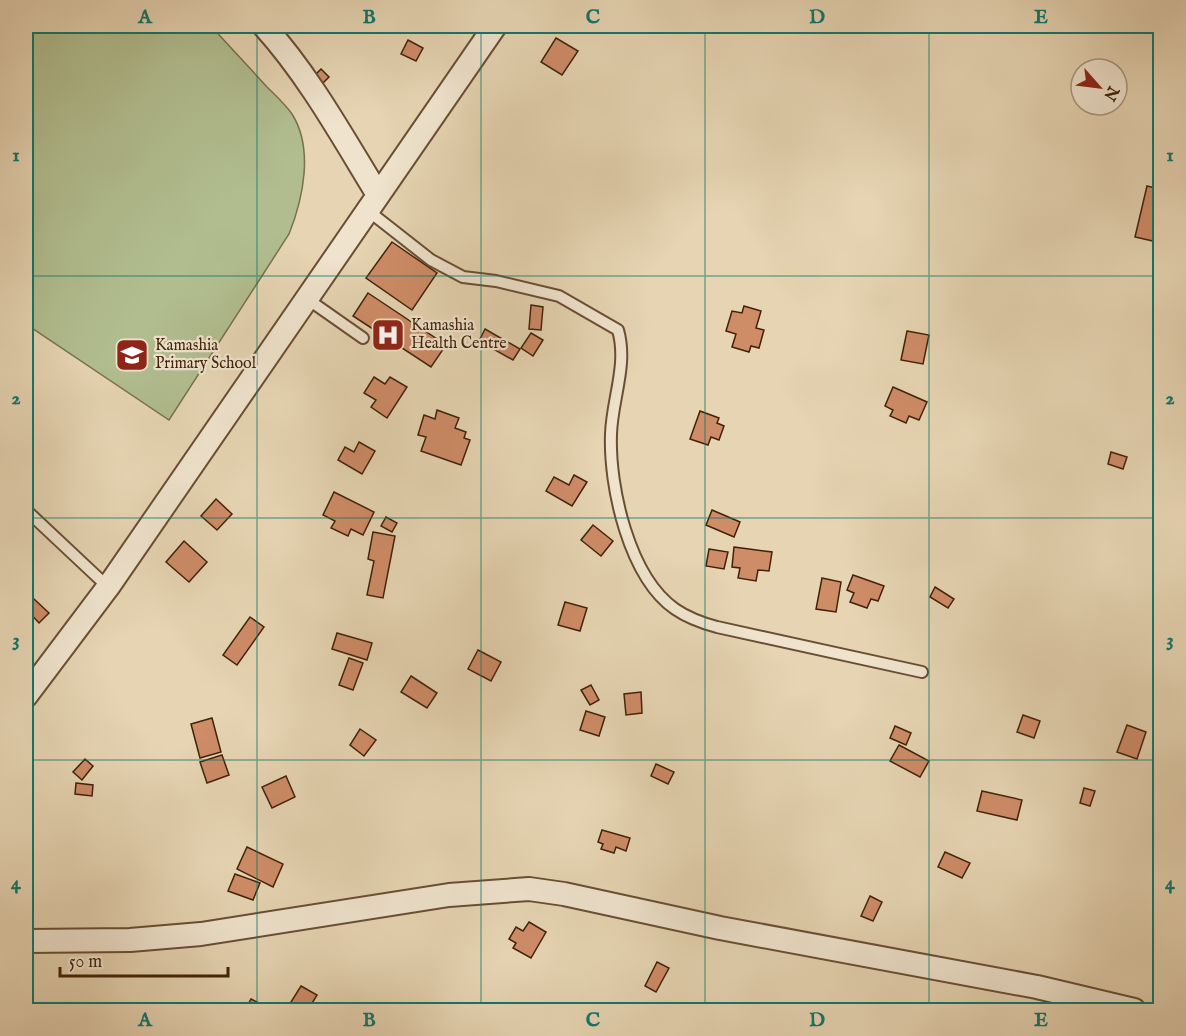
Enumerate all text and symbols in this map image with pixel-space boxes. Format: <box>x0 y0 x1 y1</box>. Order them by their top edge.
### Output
text: A <box>137 5 153 30</box>
text: B <box>362 5 376 30</box>
text: C <box>586 5 600 30</box>
text: D <box>809 5 825 30</box>
text: E <box>1034 5 1048 30</box>
north arrow <box>1069 57 1129 117</box>
text: N <box>1098 81 1123 104</box>
text: 1 <box>12 143 20 168</box>
text: 1 <box>1166 143 1174 168</box>
place label: Kamashia Health Centre <box>411 316 507 354</box>
hospital icon: Kamashia Health Centre <box>370 317 406 353</box>
place label: Kamashia Primary School <box>155 336 257 374</box>
school or university icon: Kamashia Primary School <box>114 337 150 373</box>
text: 2 <box>11 386 21 411</box>
text: 2 <box>1165 386 1175 411</box>
text: 3 <box>12 628 20 653</box>
text: 3 <box>1166 628 1174 653</box>
text: 4 <box>11 871 22 896</box>
text: 4 <box>1165 871 1176 896</box>
scale bar <box>60 940 228 978</box>
text: 50 m <box>69 951 102 974</box>
text: A <box>137 1008 153 1033</box>
text: B <box>362 1008 376 1033</box>
text: C <box>586 1008 600 1033</box>
text: D <box>809 1008 825 1033</box>
text: E <box>1034 1008 1048 1033</box>

